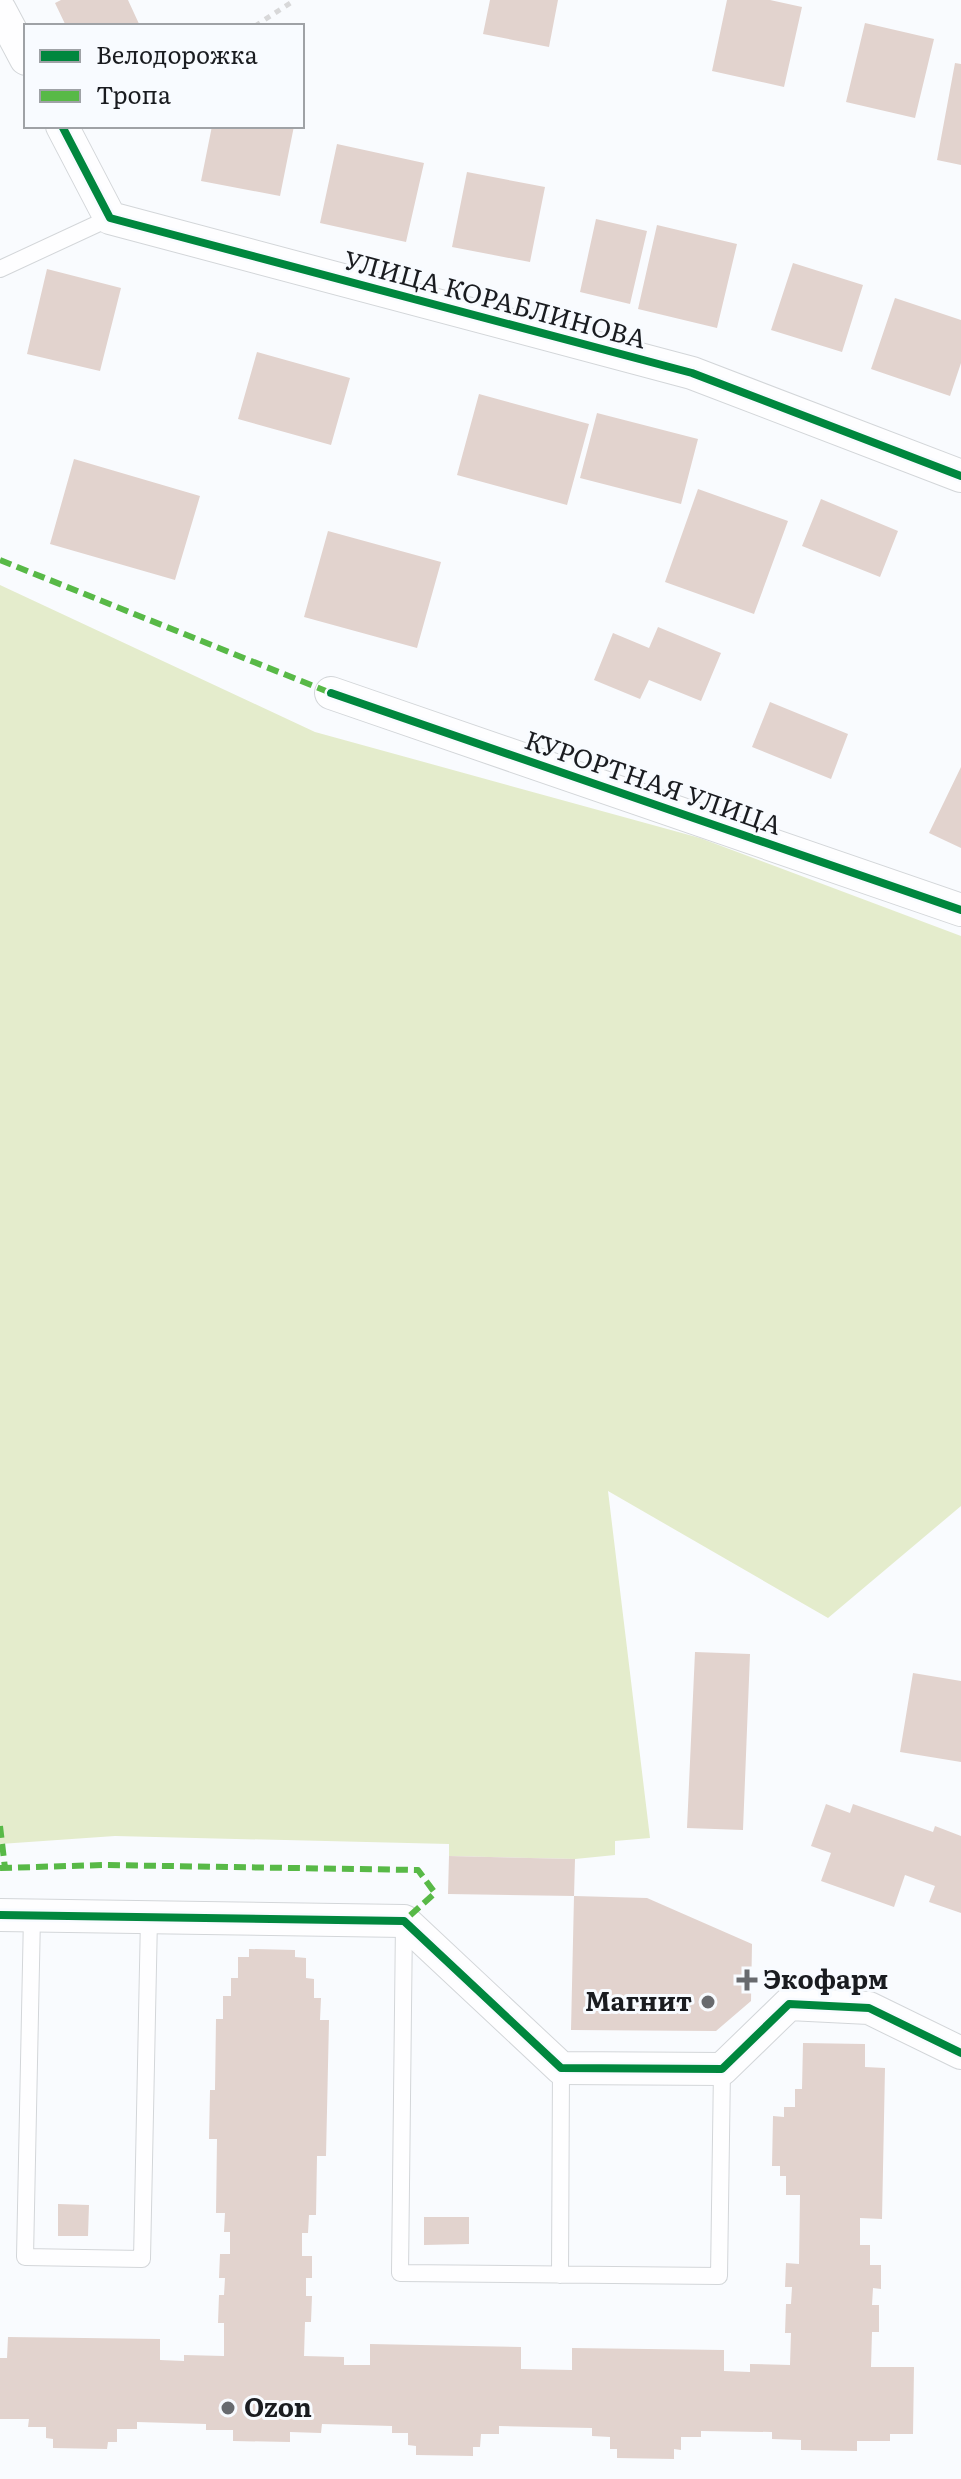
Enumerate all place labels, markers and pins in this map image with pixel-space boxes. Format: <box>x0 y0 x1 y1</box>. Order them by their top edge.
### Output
place label: Экофарм <box>763 1958 888 1997</box>
marker: Экофарм <box>738 1971 756 1989</box>
place label: Магнит <box>585 1980 692 2019</box>
marker: Магнит <box>699 1993 717 2011</box>
place label: Ozon <box>244 2386 312 2425</box>
marker: Ozon <box>219 2399 237 2417</box>

